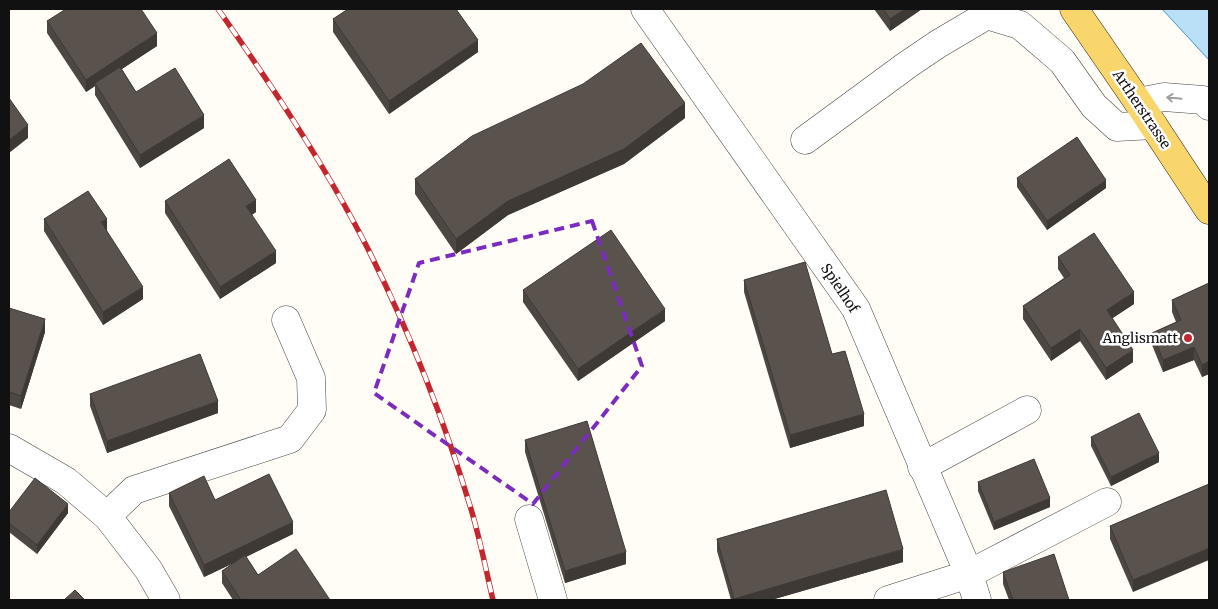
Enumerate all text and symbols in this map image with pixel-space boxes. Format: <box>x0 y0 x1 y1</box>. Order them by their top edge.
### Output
street label: Artherstrasse <box>1108 65 1175 152</box>
one-way arrow <box>1167 93 1183 102</box>
street label: Spielhof <box>817 260 863 317</box>
place label: Anglismatt <box>1102 329 1179 347</box>
marker: Anglismatt <box>1182 332 1194 344</box>

